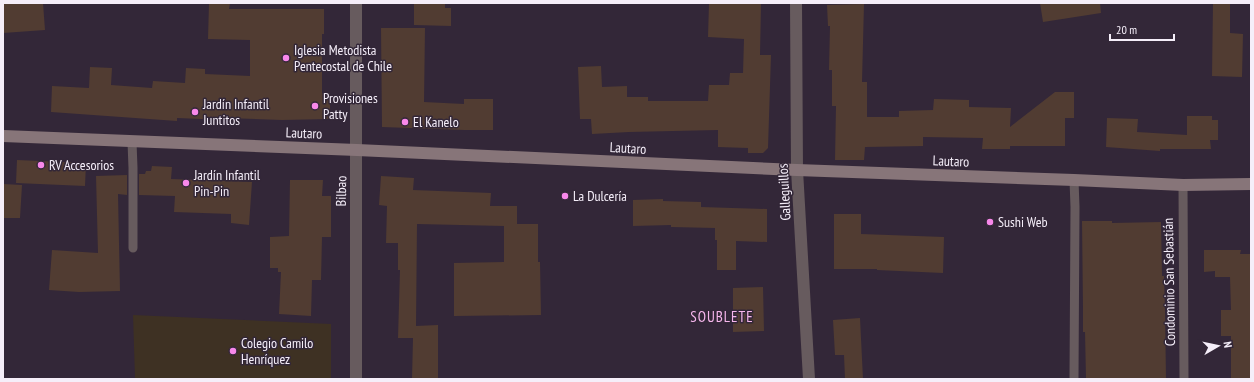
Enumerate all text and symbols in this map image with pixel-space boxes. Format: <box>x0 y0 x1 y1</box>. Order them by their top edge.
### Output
scale bar <box>1110 16 1174 42</box>
text: 20 m <box>1116 22 1137 37</box>
place label: Iglesia Metodista Pentecostal de Chile <box>294 41 392 75</box>
marker: Iglesia Metodista Pentecostal de Chile <box>281 53 291 63</box>
place label: Provisiones Patty <box>323 89 378 123</box>
place label: Jardín Infantil Juntitos <box>202 95 270 129</box>
marker: Provisiones Patty <box>310 101 320 111</box>
marker: Jardín Infantil Juntitos <box>190 107 200 117</box>
place label: El Kanelo <box>413 113 459 131</box>
marker: El Kanelo <box>400 117 410 127</box>
street label: Lautaro <box>285 123 323 143</box>
street label: Lautaro <box>609 138 647 158</box>
street label: Lautaro <box>932 151 970 171</box>
place label: RV Accesorios <box>49 156 114 174</box>
marker: RV Accesorios <box>36 160 46 170</box>
street label: Galleguillos <box>774 163 794 221</box>
place label: Jardín Infantil Pin-Pin <box>193 166 261 200</box>
street label: Bilbao <box>332 176 350 206</box>
marker: Jardín Infantil Pin-Pin <box>181 178 191 188</box>
place label: La Dulcería <box>573 187 627 205</box>
marker: La Dulcería <box>560 191 570 201</box>
place label: Sushi Web <box>998 213 1048 231</box>
marker: Sushi Web <box>985 217 995 227</box>
street label: Condominio San Sebastián <box>1159 218 1179 346</box>
district label: SOUBLETE <box>690 307 754 326</box>
north arrow <box>1198 326 1238 366</box>
place label: Colegio Camilo Henríquez <box>241 334 313 368</box>
text: N <box>1220 340 1235 349</box>
marker: Colegio Camilo Henríquez <box>228 346 238 356</box>

